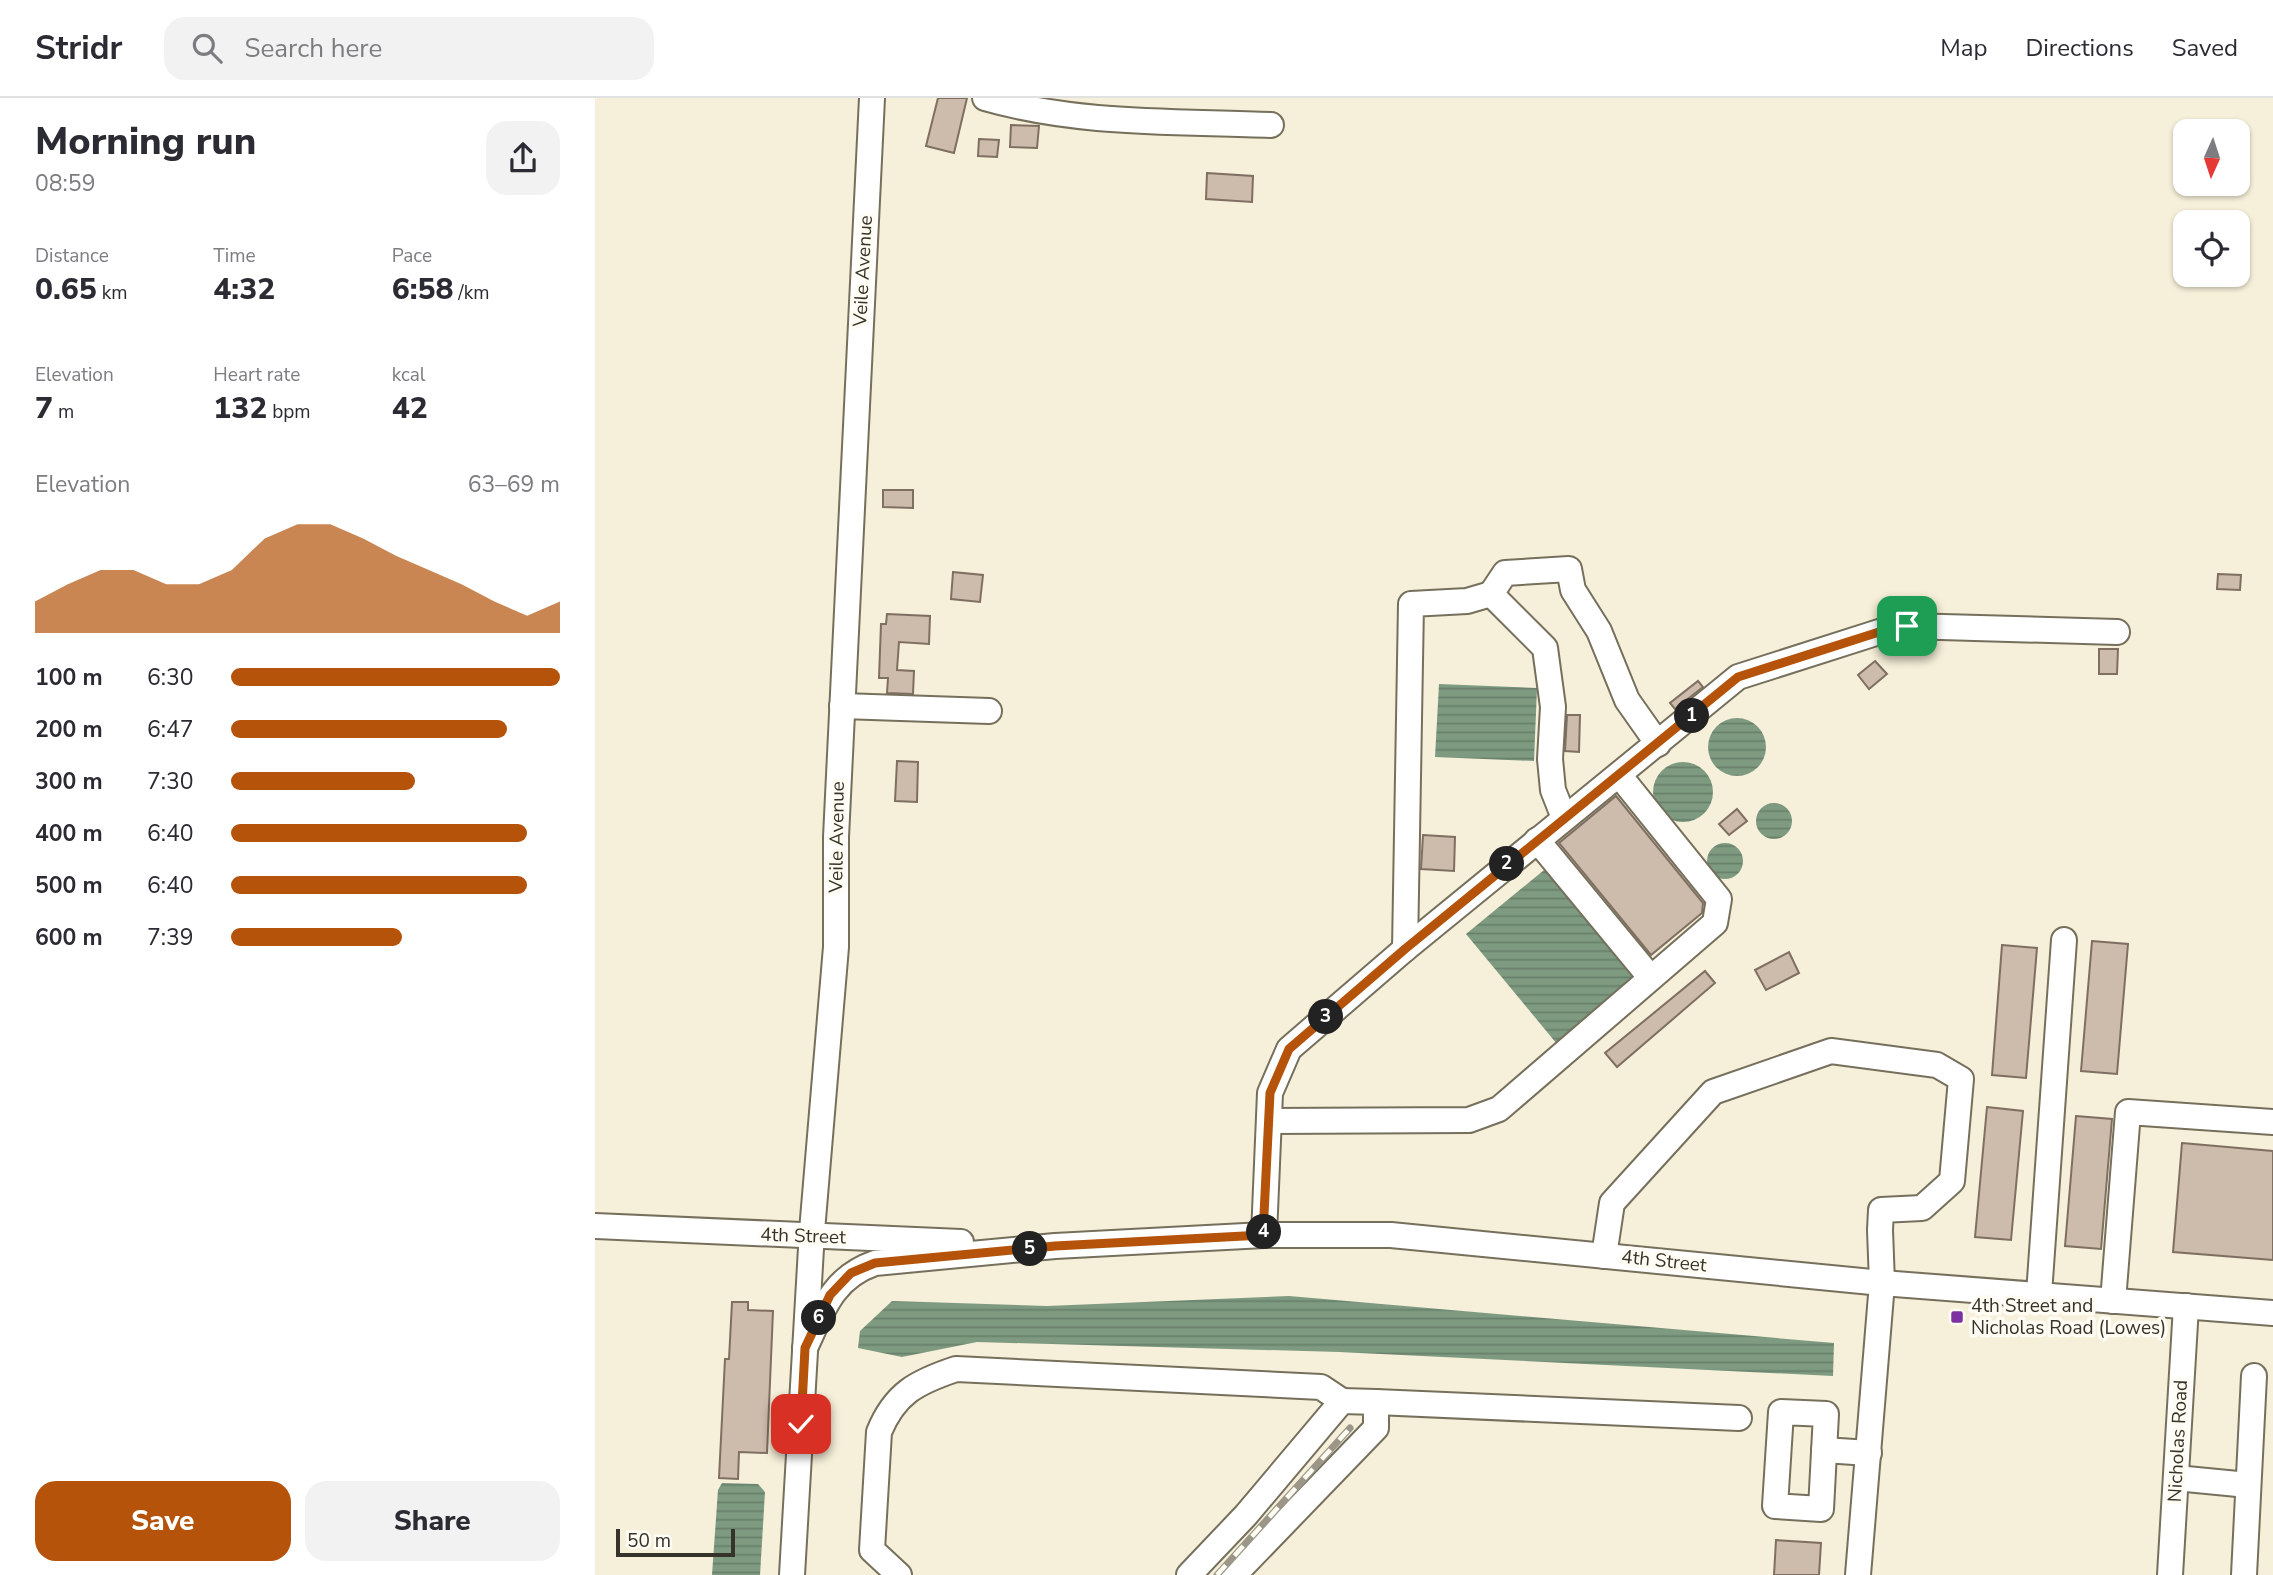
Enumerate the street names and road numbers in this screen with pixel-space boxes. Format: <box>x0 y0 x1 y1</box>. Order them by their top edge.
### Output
street label: Veile Avenue <box>847 215 879 328</box>
street label: Veile Avenue <box>823 781 851 894</box>
street label: 4th Street <box>760 1222 847 1250</box>
street label: 4th Street <box>1620 1244 1708 1278</box>
street label: Nicholas Road <box>2162 1379 2194 1503</box>

